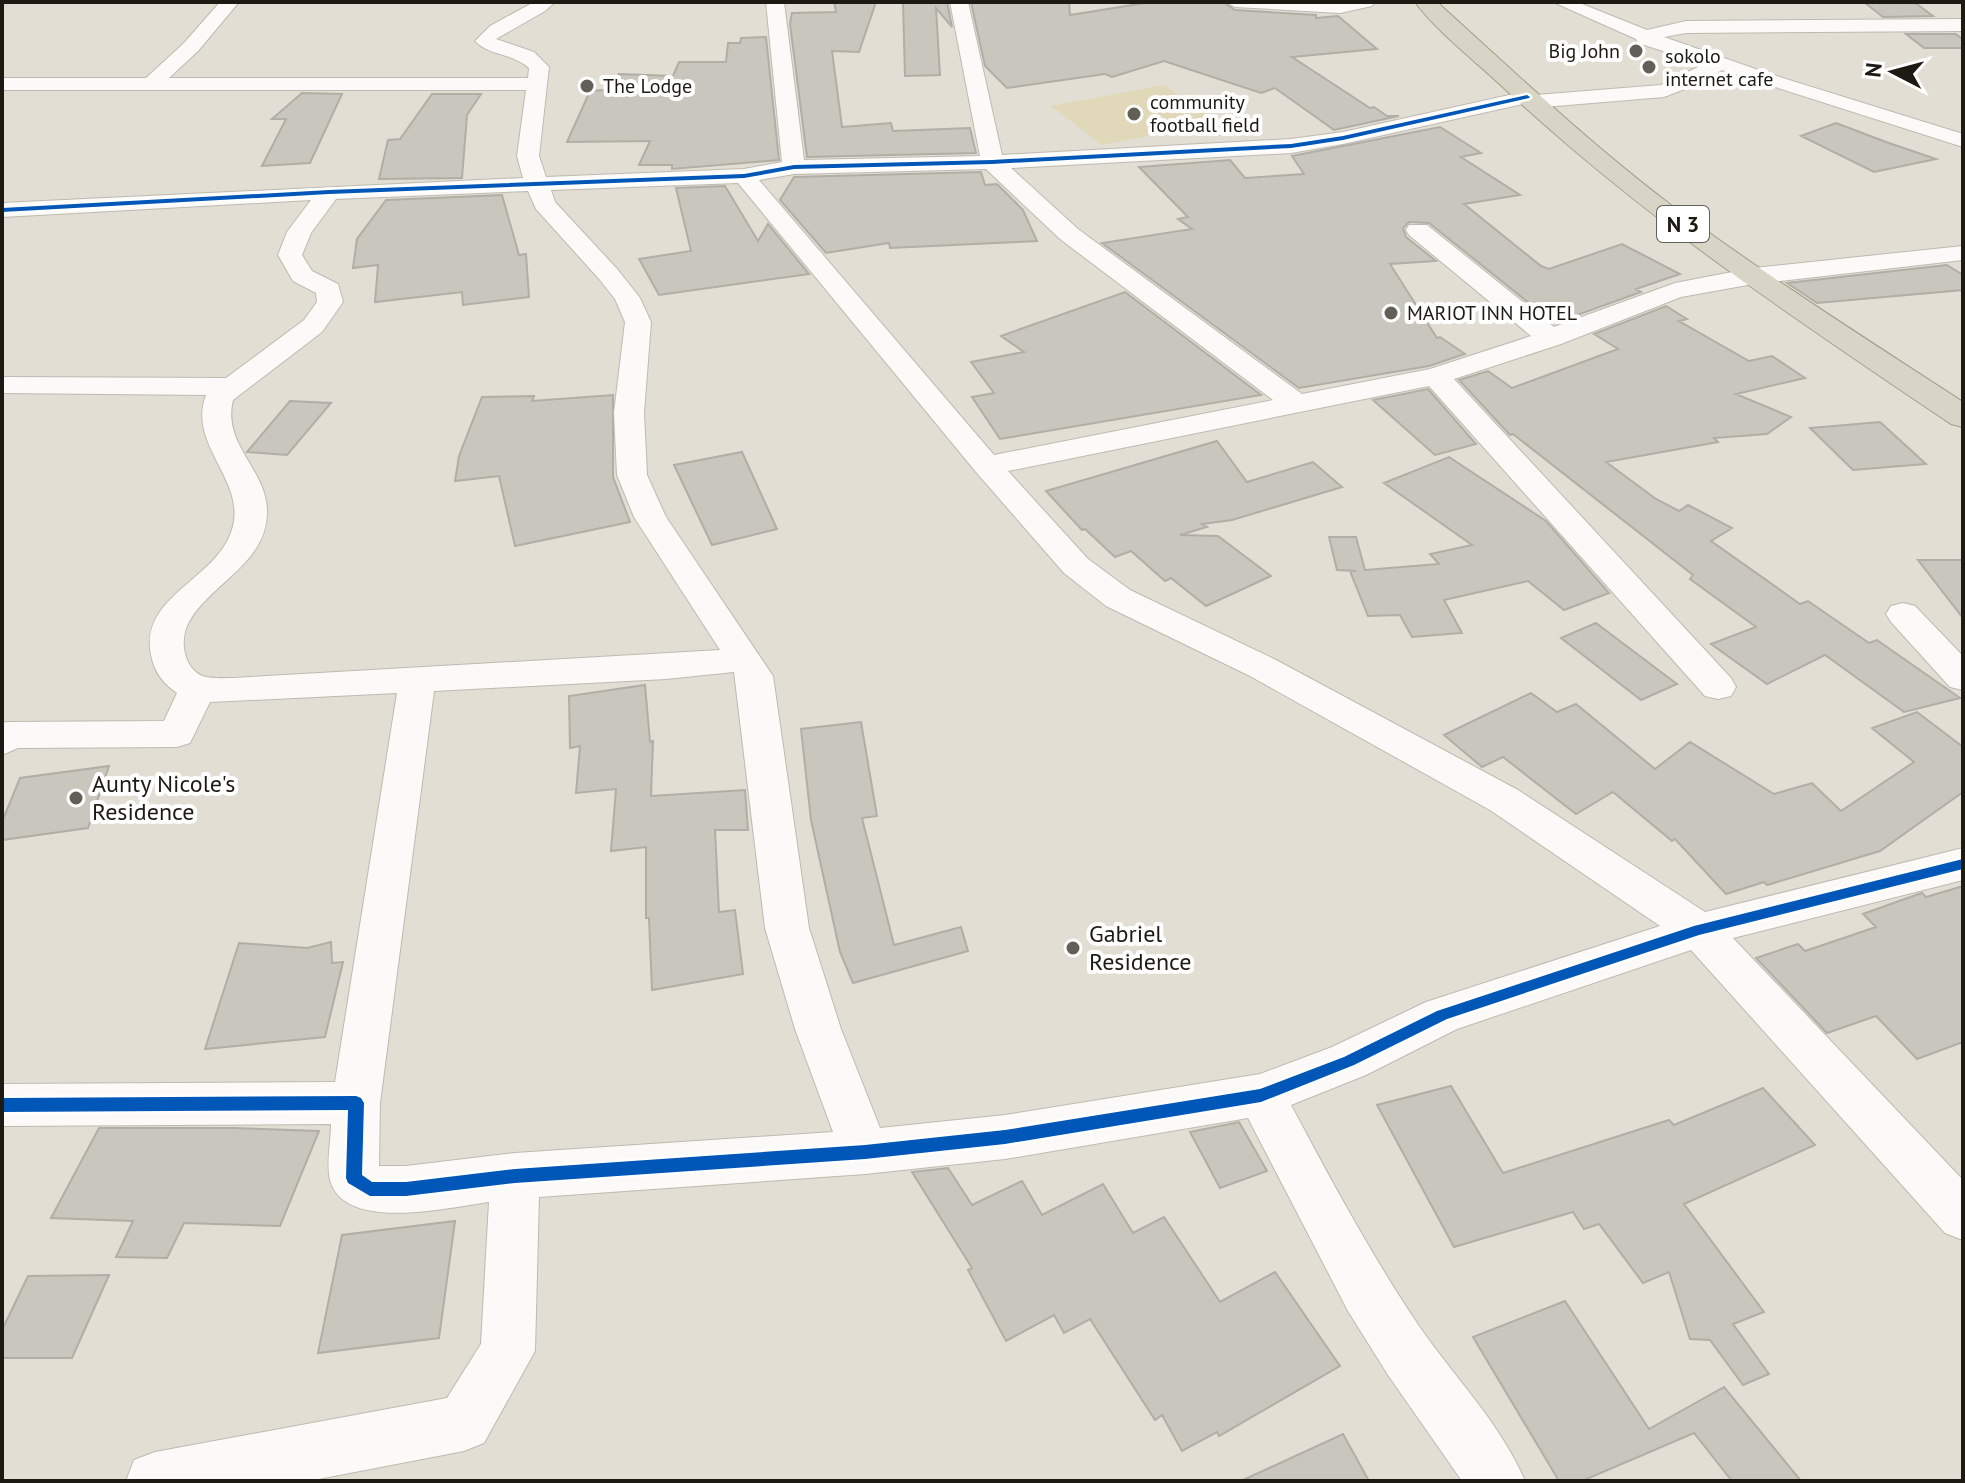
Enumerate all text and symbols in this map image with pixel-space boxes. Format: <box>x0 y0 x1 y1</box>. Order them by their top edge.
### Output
north arrow <box>1853 32 1933 112</box>
place label: Big John <box>1548 38 1620 64</box>
marker: Big John <box>1627 42 1645 60</box>
place label: sokolo internet cafe <box>1665 43 1773 92</box>
marker: sokolo internet cafe <box>1640 58 1658 76</box>
text: N <box>1858 61 1888 79</box>
place label: The Lodge <box>603 73 692 99</box>
marker: The Lodge <box>578 77 596 95</box>
place label: community football field <box>1150 89 1260 138</box>
marker: community football field <box>1125 105 1143 123</box>
road number: N 3 <box>1657 206 1709 242</box>
place label: MARIOT INN HOTEL <box>1407 300 1577 326</box>
marker: MARIOT INN HOTEL <box>1382 304 1400 322</box>
place label: Aunty Nicole's Residence <box>92 768 235 827</box>
marker: Aunty Nicole's Residence <box>67 789 85 807</box>
place label: Gabriel Residence <box>1089 918 1192 977</box>
marker: Gabriel Residence <box>1064 939 1082 957</box>

